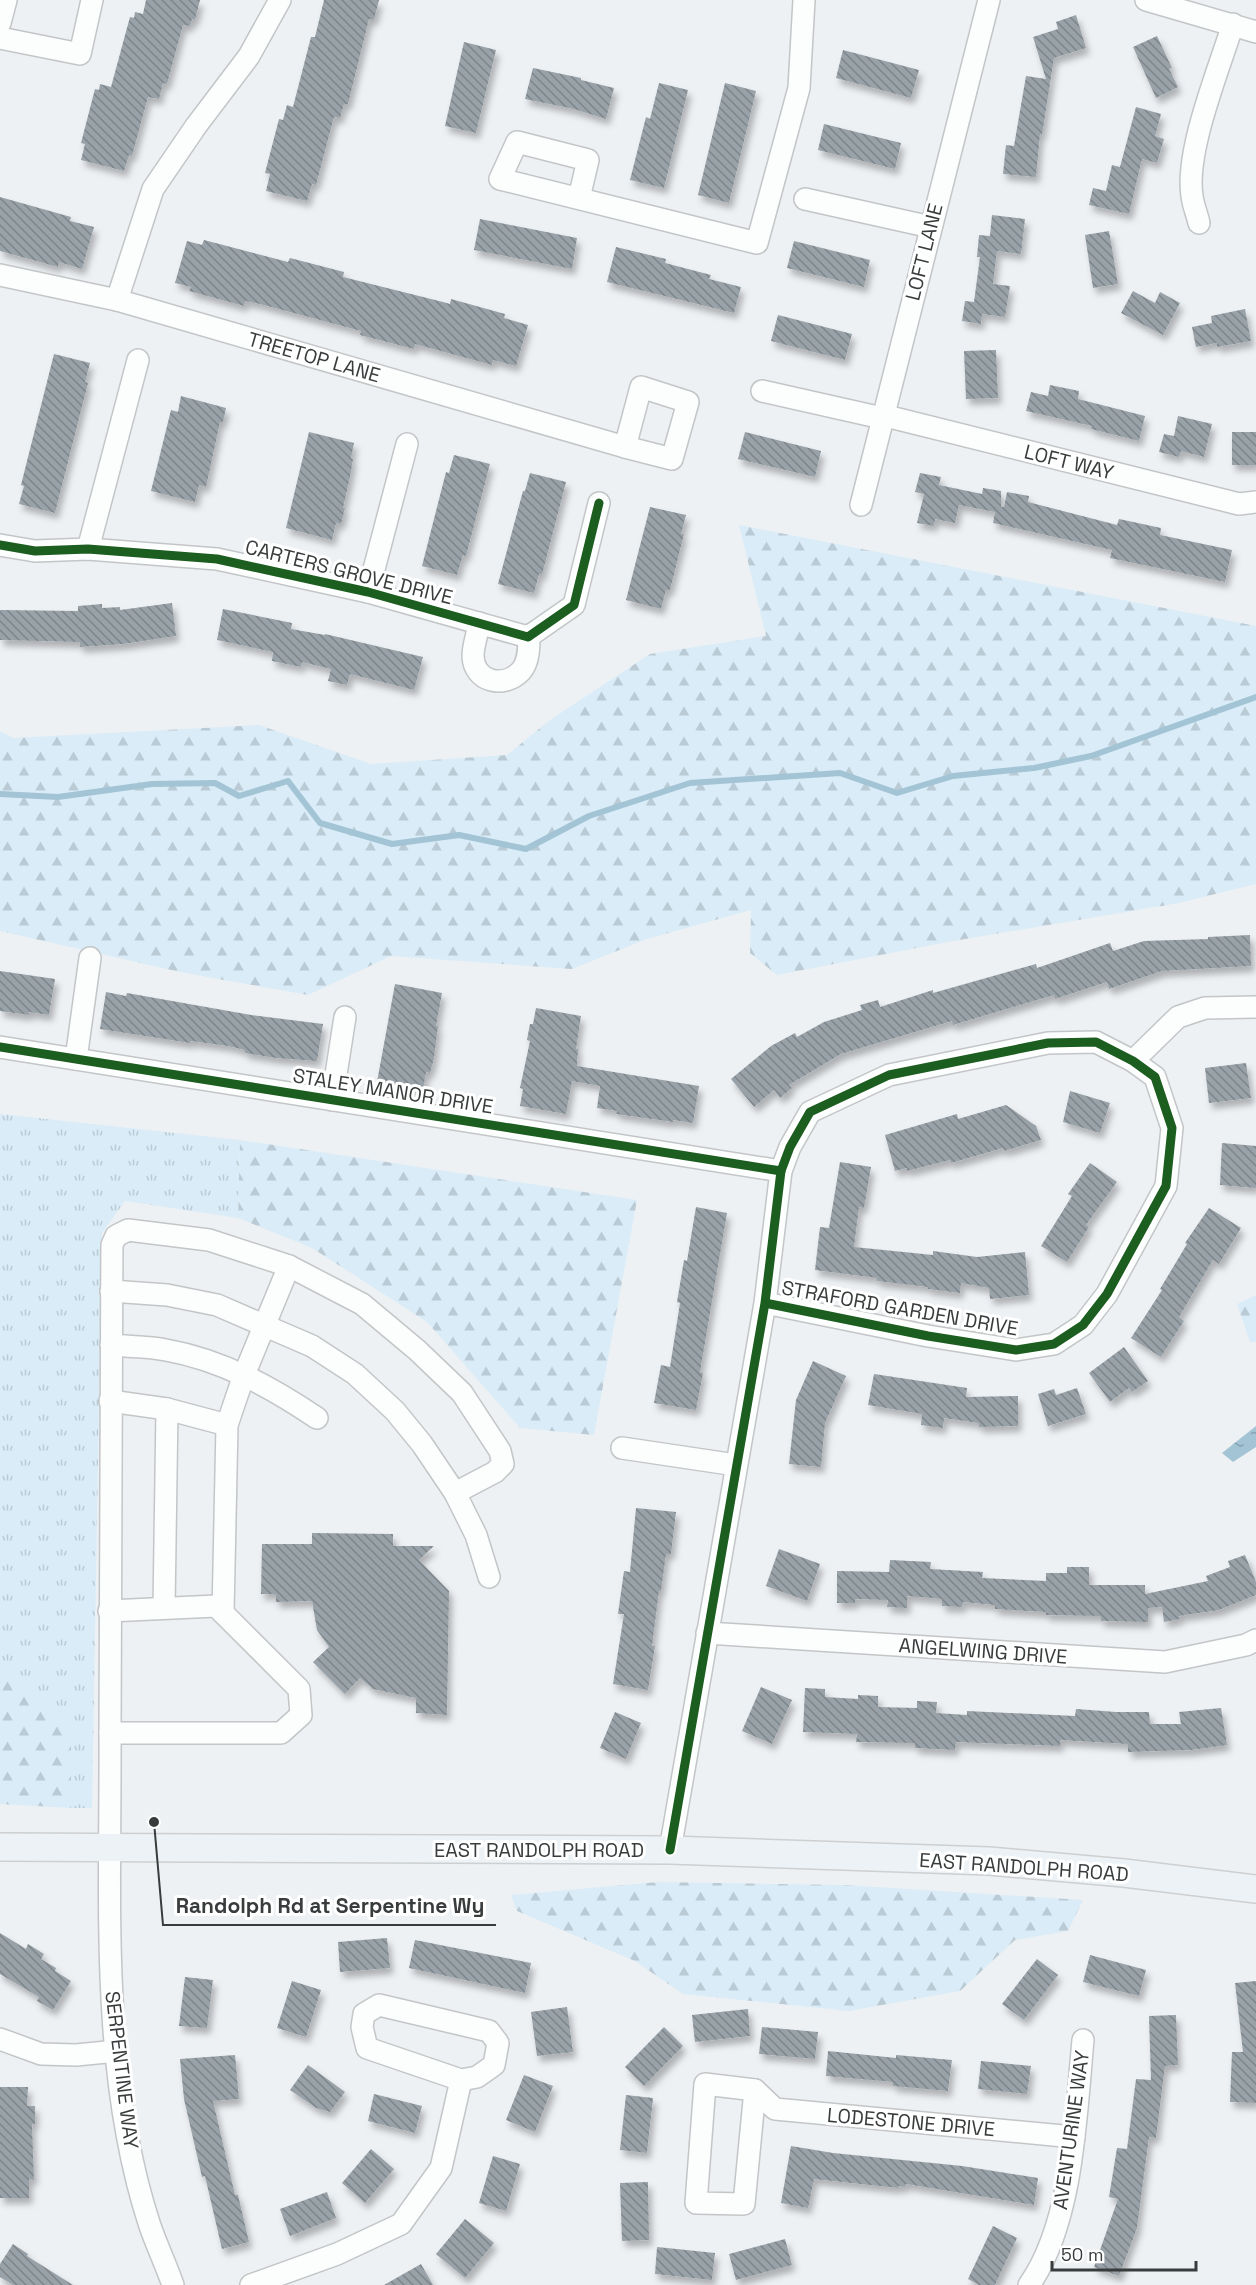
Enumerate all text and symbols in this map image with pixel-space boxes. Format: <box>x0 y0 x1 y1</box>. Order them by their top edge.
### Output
street label: LOFT LANE <box>899 201 949 303</box>
street label: TREETOP LANE <box>245 326 383 388</box>
street label: LOFT WAY <box>1022 438 1116 486</box>
street label: CARTERS GROVE DRIVE <box>243 534 455 610</box>
street label: STALEY MANOR DRIVE <box>291 1062 495 1120</box>
street label: STRAFORD GARDEN DRIVE <box>780 1274 1020 1342</box>
street label: ANGELWING DRIVE <box>898 1632 1068 1670</box>
street label: EAST RANDOLPH ROAD <box>434 1837 644 1863</box>
street label: EAST RANDOLPH ROAD <box>918 1847 1130 1887</box>
callout: Randolph Rd at Serpentine Wy <box>163 1886 496 1925</box>
text: Randolph Rd at Serpentine Wy <box>176 1892 484 1919</box>
street label: SERPENTINE WAY <box>99 1989 145 2151</box>
street label: AVENTURINE WAY <box>1047 2049 1095 2211</box>
street label: LODESTONE DRIVE <box>826 2102 996 2142</box>
scale bar <box>1052 2234 1196 2272</box>
text: 50 m <box>1061 2243 1103 2266</box>

